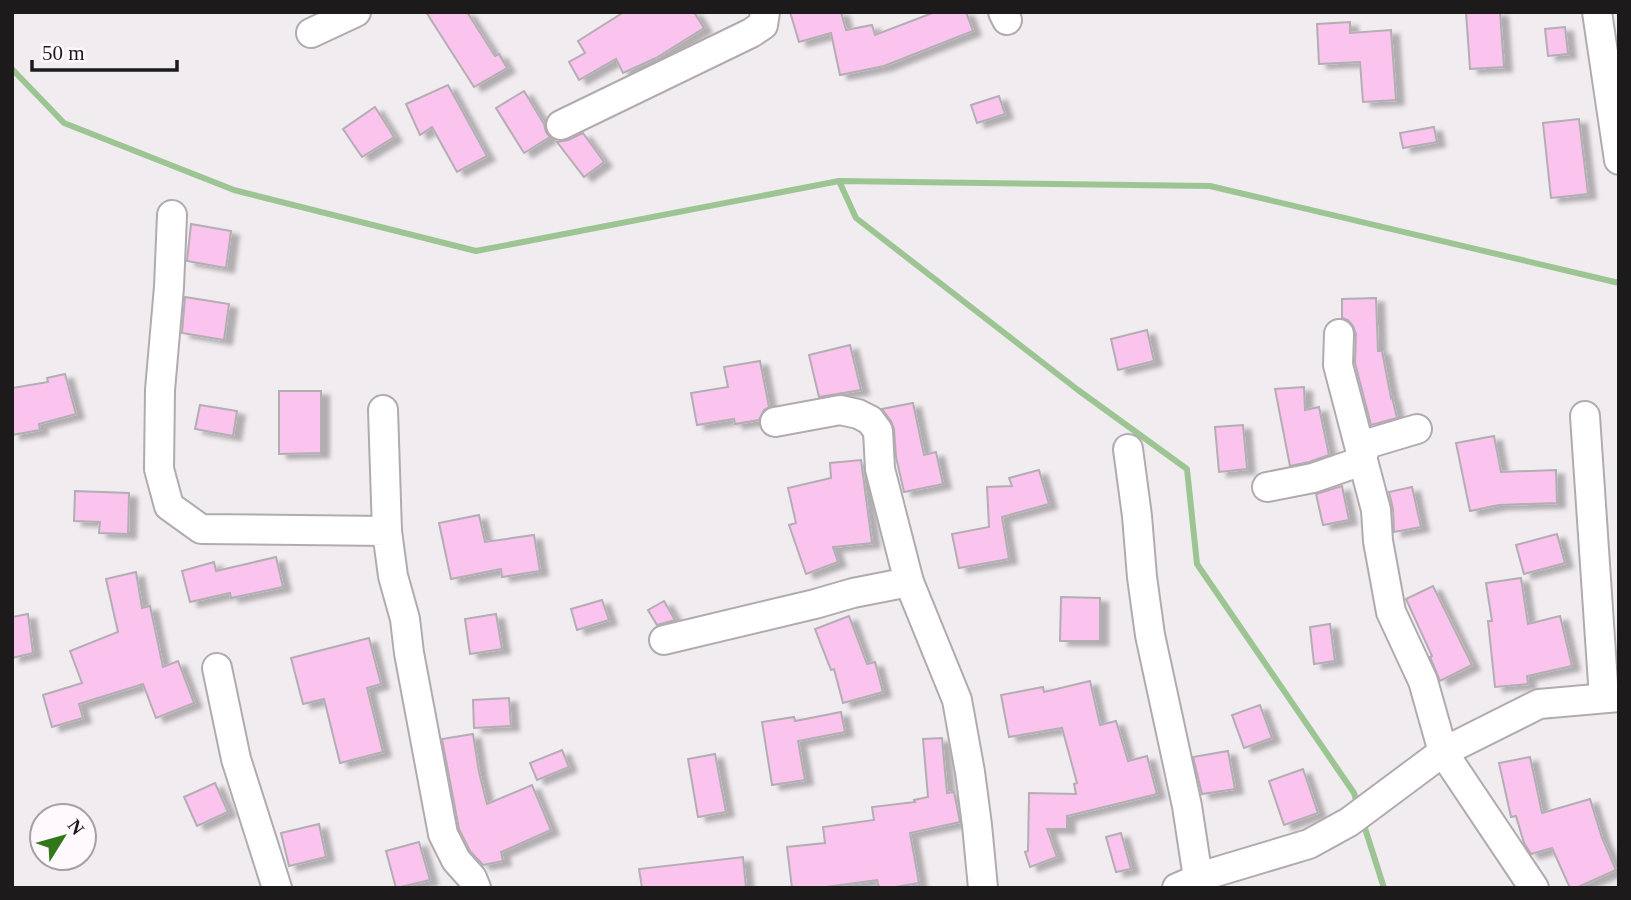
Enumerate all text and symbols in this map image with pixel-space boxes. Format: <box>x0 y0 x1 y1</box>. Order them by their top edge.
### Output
scale bar <box>32 28 177 72</box>
text: 50 m <box>42 41 85 65</box>
north arrow <box>28 802 98 872</box>
text: N <box>64 815 89 839</box>

